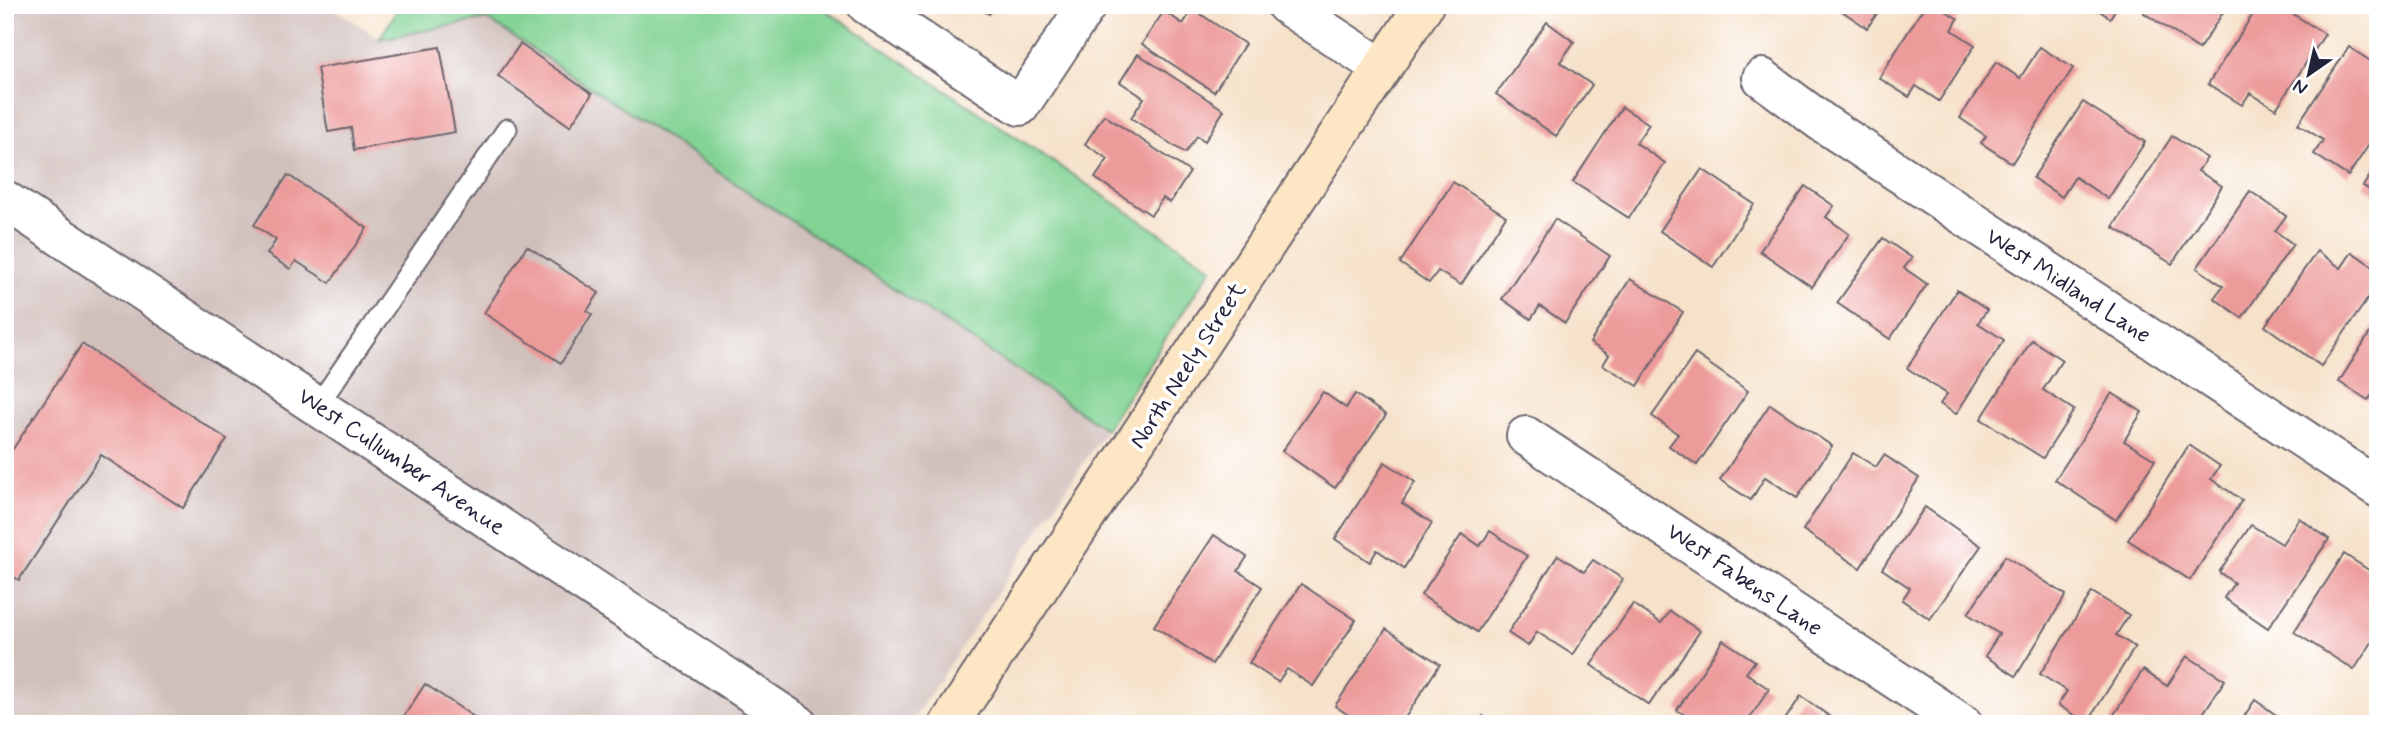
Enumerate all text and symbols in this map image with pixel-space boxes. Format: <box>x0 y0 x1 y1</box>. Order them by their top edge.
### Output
north arrow <box>2274 38 2344 108</box>
text: N <box>2288 73 2313 101</box>
street label: West Midland Lane <box>1980 221 2157 351</box>
street label: North Neely Street <box>1123 277 1254 455</box>
street label: West Cullumber Avenue <box>292 381 511 543</box>
street label: West Fabens Lane <box>1660 517 1828 644</box>

